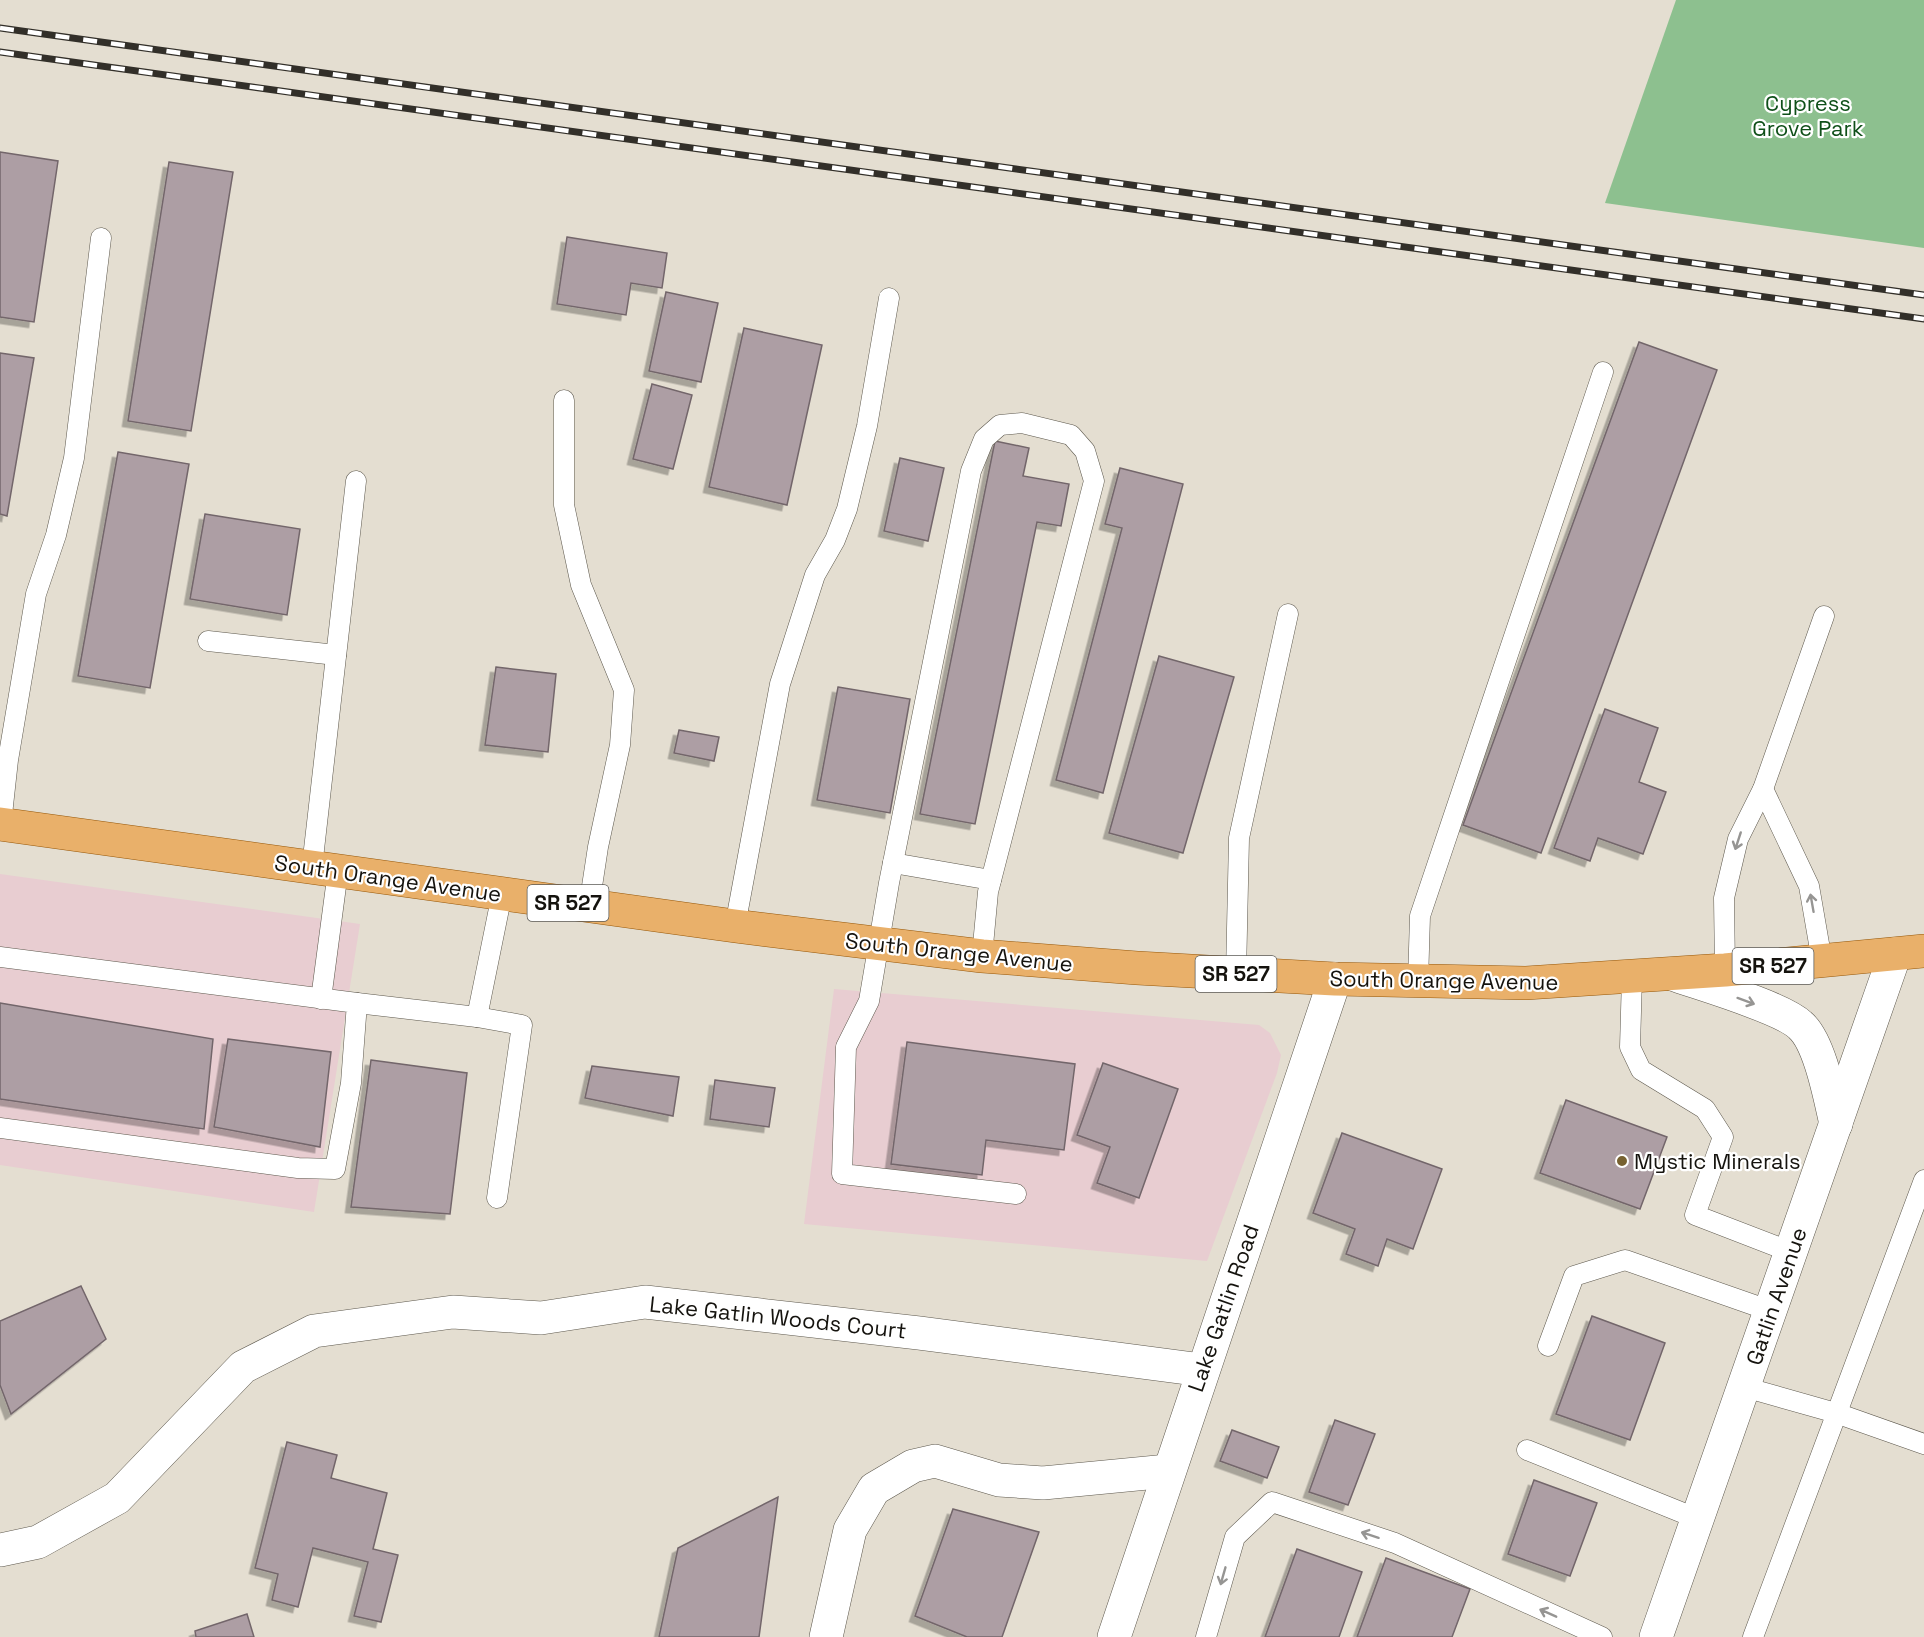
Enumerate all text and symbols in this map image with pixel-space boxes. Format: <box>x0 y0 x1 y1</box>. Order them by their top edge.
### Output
park label: Cypress Grove Park <box>1752 89 1864 142</box>
one-way arrow <box>1732 832 1743 851</box>
street label: South Orange Avenue <box>273 848 503 908</box>
road number: SR 527 <box>528 885 608 921</box>
one-way arrow <box>1806 894 1817 914</box>
street label: South Orange Avenue <box>844 926 1074 978</box>
road number: SR 527 <box>1732 948 1814 984</box>
road number: SR 527 <box>1196 956 1276 992</box>
street label: South Orange Avenue <box>1329 964 1559 996</box>
one-way arrow <box>1737 996 1755 1007</box>
place label: Mystic Minerals <box>1634 1147 1801 1175</box>
marker: Mystic Minerals <box>1615 1154 1629 1168</box>
street label: Lake Gatlin Road <box>1181 1221 1265 1395</box>
street label: Gatlin Avenue <box>1739 1223 1813 1369</box>
street label: Lake Gatlin Woods Court <box>648 1290 908 1344</box>
one-way arrow <box>1361 1528 1380 1539</box>
one-way arrow <box>1217 1566 1228 1585</box>
one-way arrow <box>1540 1606 1558 1618</box>

